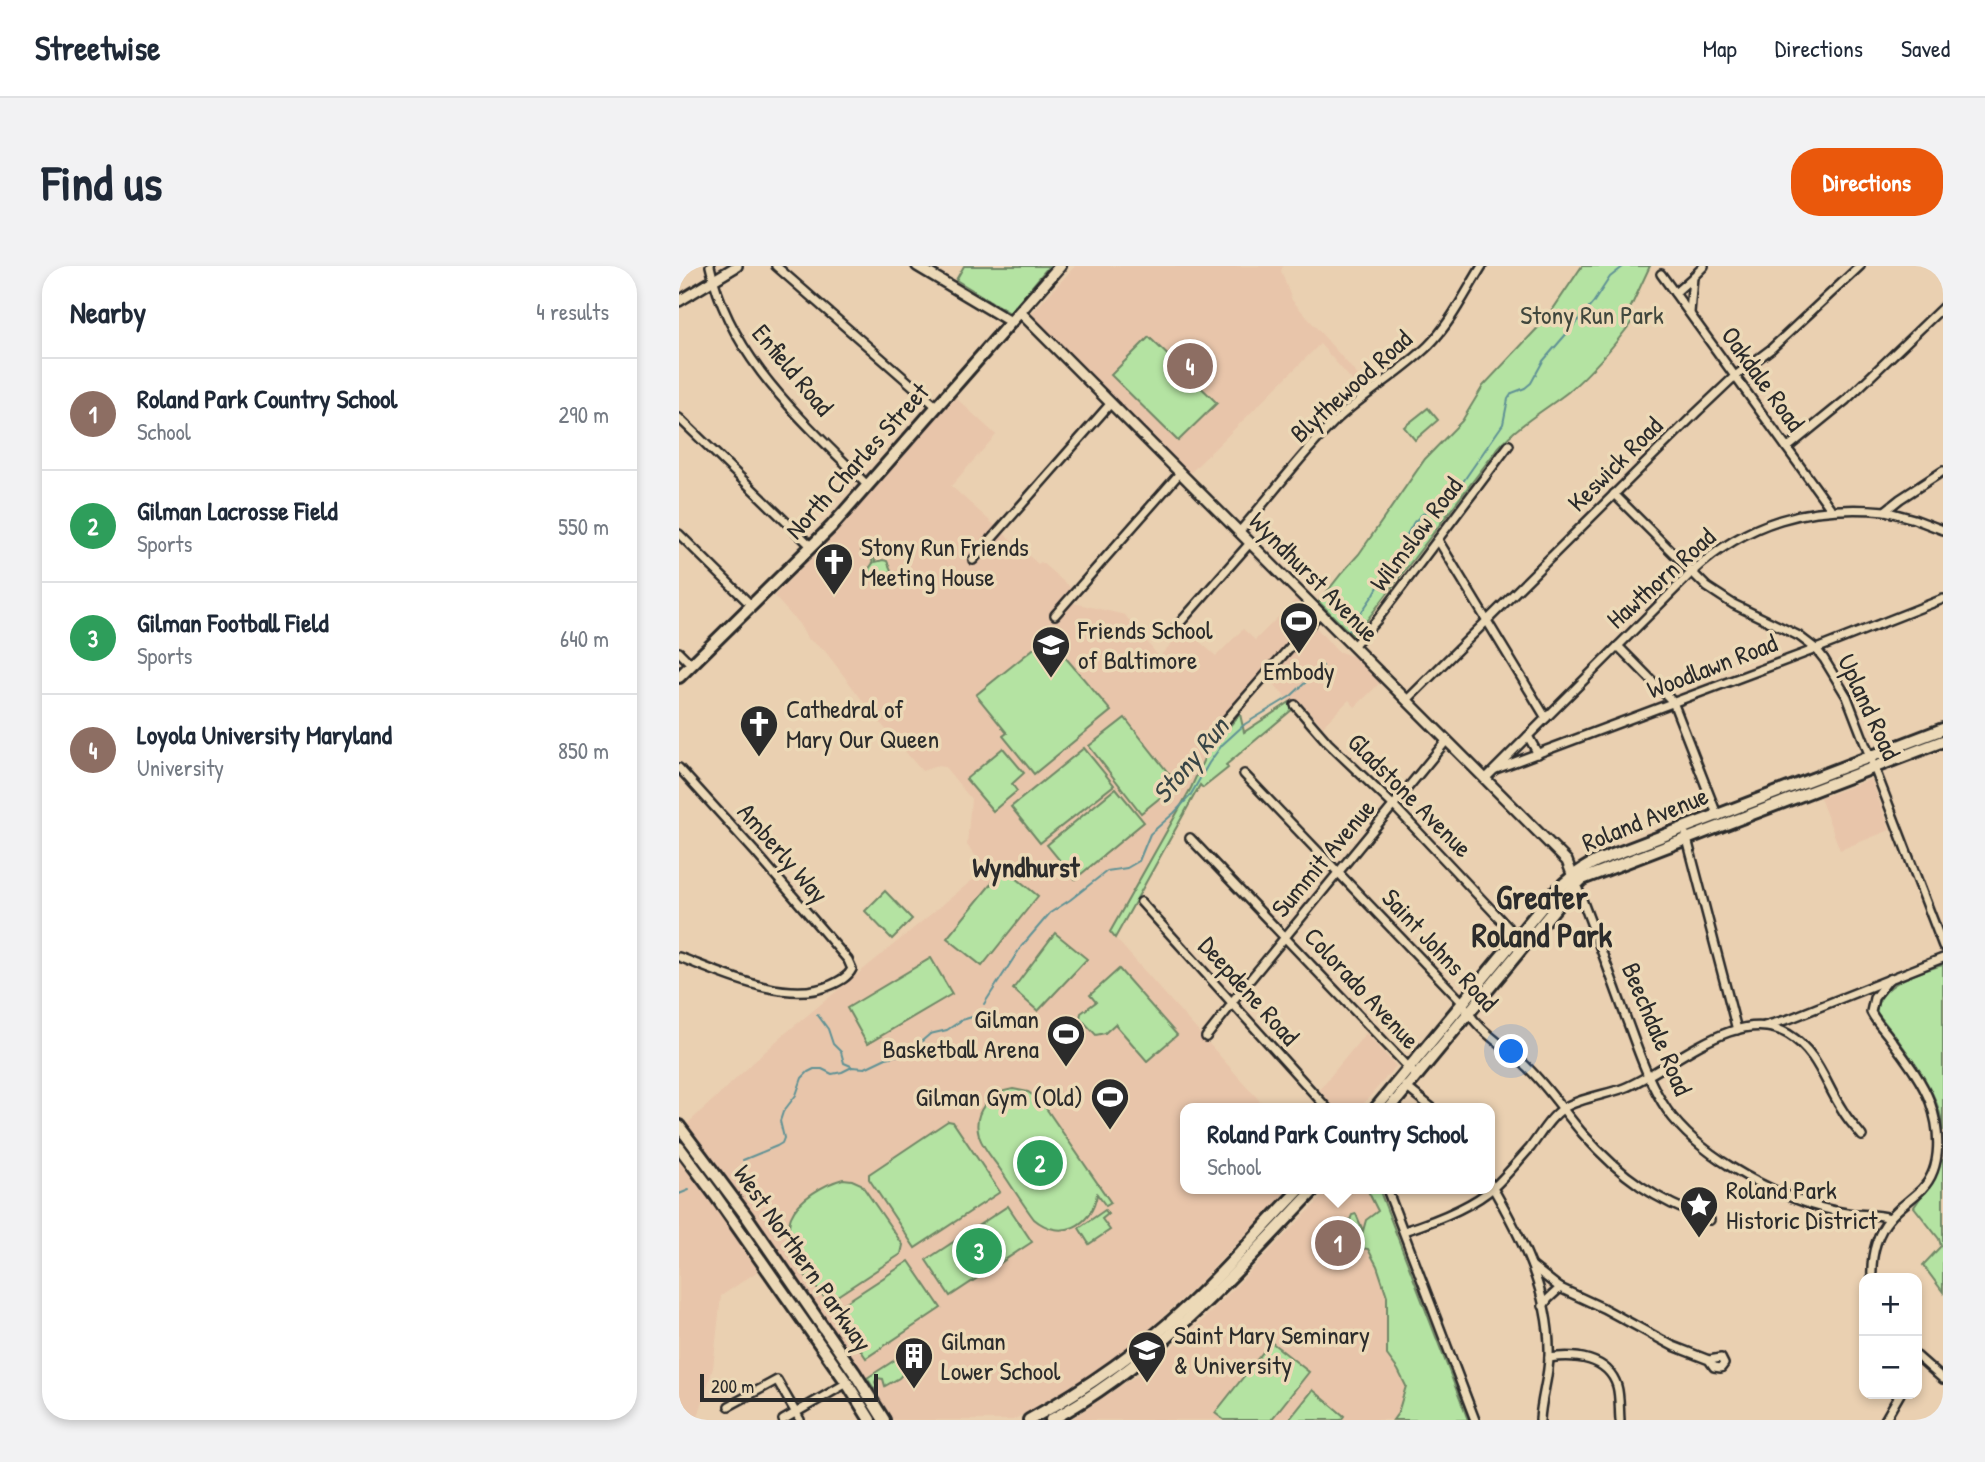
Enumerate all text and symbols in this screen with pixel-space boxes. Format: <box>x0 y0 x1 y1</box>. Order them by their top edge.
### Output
text: Streetwise <box>35 26 160 70</box>
text: Map <box>1703 32 1737 64</box>
text: Directions <box>1775 32 1863 64</box>
text: Saved <box>1901 32 1950 64</box>
button: Directions <box>1791 148 1943 216</box>
text: Find us <box>42 149 162 215</box>
text: Nearby <box>70 292 146 332</box>
text: 4 results <box>536 296 609 327</box>
park label: Stony Run Park <box>1520 297 1664 332</box>
street label: Enfield Road <box>745 316 842 423</box>
street label: Oakdale Road <box>1713 319 1813 438</box>
street label: Blythewood Road <box>1282 321 1419 450</box>
pin: 4 <box>1167 340 1213 392</box>
street label: North Charles Street <box>777 374 937 546</box>
text: Roland Park Country School <box>137 381 397 416</box>
text: 1 <box>89 399 97 430</box>
text: 290 m <box>559 399 609 430</box>
street label: Keswick Road <box>1559 408 1670 519</box>
text: School <box>137 416 191 447</box>
street label: Wilmslow Road <box>1361 469 1470 598</box>
text: Gilman Lacrosse Field <box>137 493 338 528</box>
street label: Wyndhurst Avenue <box>1241 504 1387 650</box>
text: 2 <box>88 511 98 542</box>
text: 550 m <box>558 511 609 542</box>
street label: Hawthorn Road <box>1599 519 1723 636</box>
text: Sports <box>137 528 192 559</box>
place label: Stony Run Friends Meeting House <box>861 529 1029 594</box>
church icon: Stony Run Friends Meeting House <box>813 541 855 596</box>
sports icon: Embody <box>1278 600 1320 655</box>
text: Gilman Football Field <box>137 605 329 640</box>
place label: Friends School of Baltimore <box>1077 612 1213 677</box>
text: 3 <box>88 623 98 654</box>
text: 640 m <box>560 623 609 654</box>
school or university icon: Friends School of Baltimore <box>1030 624 1072 679</box>
street label: Woodlawn Road <box>1642 625 1782 706</box>
text: Sports <box>137 640 192 671</box>
street label: Upland Road <box>1830 648 1909 765</box>
place label: Embody <box>1263 653 1335 688</box>
place label: Cathedral of Mary Our Queen <box>786 691 939 756</box>
church icon: Cathedral of Mary Our Queen <box>738 703 780 758</box>
water label: Stony Run <box>1143 707 1239 811</box>
text: Loyola University Maryland <box>137 717 392 752</box>
street label: Gladstone Avenue <box>1340 725 1480 865</box>
text: 4 <box>89 735 97 766</box>
text: 850 m <box>558 735 609 766</box>
text: University <box>137 752 224 783</box>
street label: Roland Avenue <box>1577 777 1713 860</box>
street label: Summit Avenue <box>1263 791 1382 924</box>
street label: Amberly Way <box>730 795 837 910</box>
district label: Wyndhurst <box>973 848 1081 887</box>
district label: Greater Roland Park <box>1472 875 1613 957</box>
street label: Saint Johns Road <box>1374 881 1506 1019</box>
street label: Colorado Avenue <box>1297 919 1428 1056</box>
street label: Deepdene Road <box>1191 929 1308 1053</box>
street label: Beechdale Road <box>1614 957 1701 1101</box>
place label: Gilman Basketball Arena <box>882 1001 1039 1066</box>
sports icon: Gilman Basketball Arena <box>1045 1013 1087 1068</box>
your location <box>1494 1034 1528 1068</box>
sports icon: Gilman Gym (Old) <box>1089 1076 1131 1131</box>
place label: Gilman Gym (Old) <box>915 1079 1083 1114</box>
popup <box>1180 1103 1495 1194</box>
text: Roland Park Country School <box>1207 1116 1468 1151</box>
pin: 2 <box>1017 1137 1063 1189</box>
text: School <box>1207 1151 1261 1182</box>
street label: West Northern Parkway <box>726 1157 881 1358</box>
place label: Roland Park Historic District <box>1726 1172 1878 1237</box>
place icon: Roland Park Historic District <box>1678 1184 1720 1239</box>
pin: 1 <box>1315 1217 1361 1269</box>
pin: 3 <box>956 1225 1002 1277</box>
map controls <box>1859 1273 1922 1399</box>
button: + <box>1859 1273 1922 1336</box>
place label: Saint Mary Seminary & University <box>1174 1317 1370 1382</box>
place label: Gilman Lower School <box>941 1323 1060 1388</box>
school or university icon: Saint Mary Seminary & University <box>1126 1329 1168 1384</box>
building icon: Gilman Lower School <box>893 1335 935 1390</box>
button: − <box>1859 1336 1922 1399</box>
scale bar <box>700 1371 879 1403</box>
text: 200 m <box>711 1373 754 1399</box>

